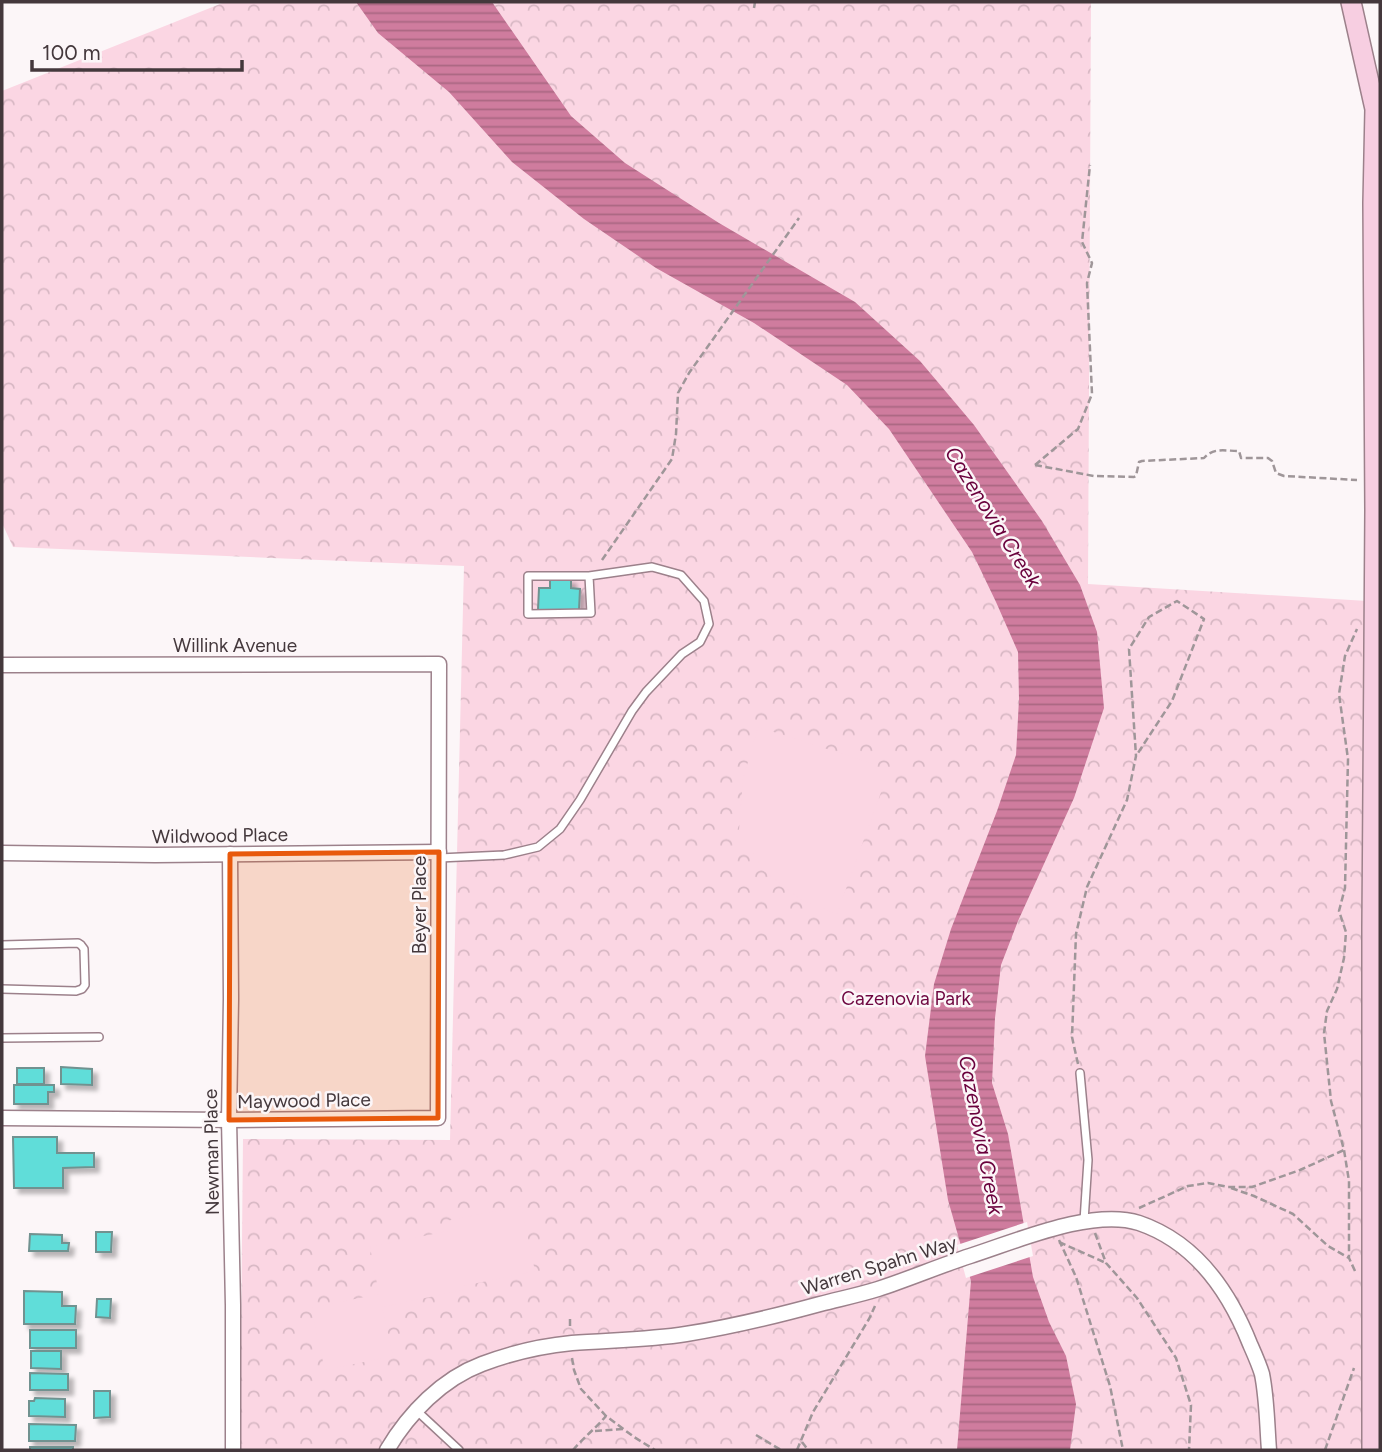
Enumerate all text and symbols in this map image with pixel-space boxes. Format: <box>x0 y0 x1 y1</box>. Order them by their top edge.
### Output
scale bar <box>32 28 242 72</box>
text: 100 m <box>42 40 101 65</box>
water label: Cazenovia Creek <box>940 442 1047 593</box>
street label: Willink Avenue <box>173 634 297 657</box>
street label: Wildwood Place <box>152 823 288 848</box>
street label: Beyer Place <box>408 856 431 954</box>
park label: Cazenovia Park <box>841 987 971 1010</box>
water label: Cazenovia Creek <box>954 1053 1009 1217</box>
street label: Maywood Place <box>237 1088 371 1113</box>
street label: Newman Place <box>199 1089 224 1215</box>
street label: Warren Spahn Way <box>799 1231 960 1300</box>

